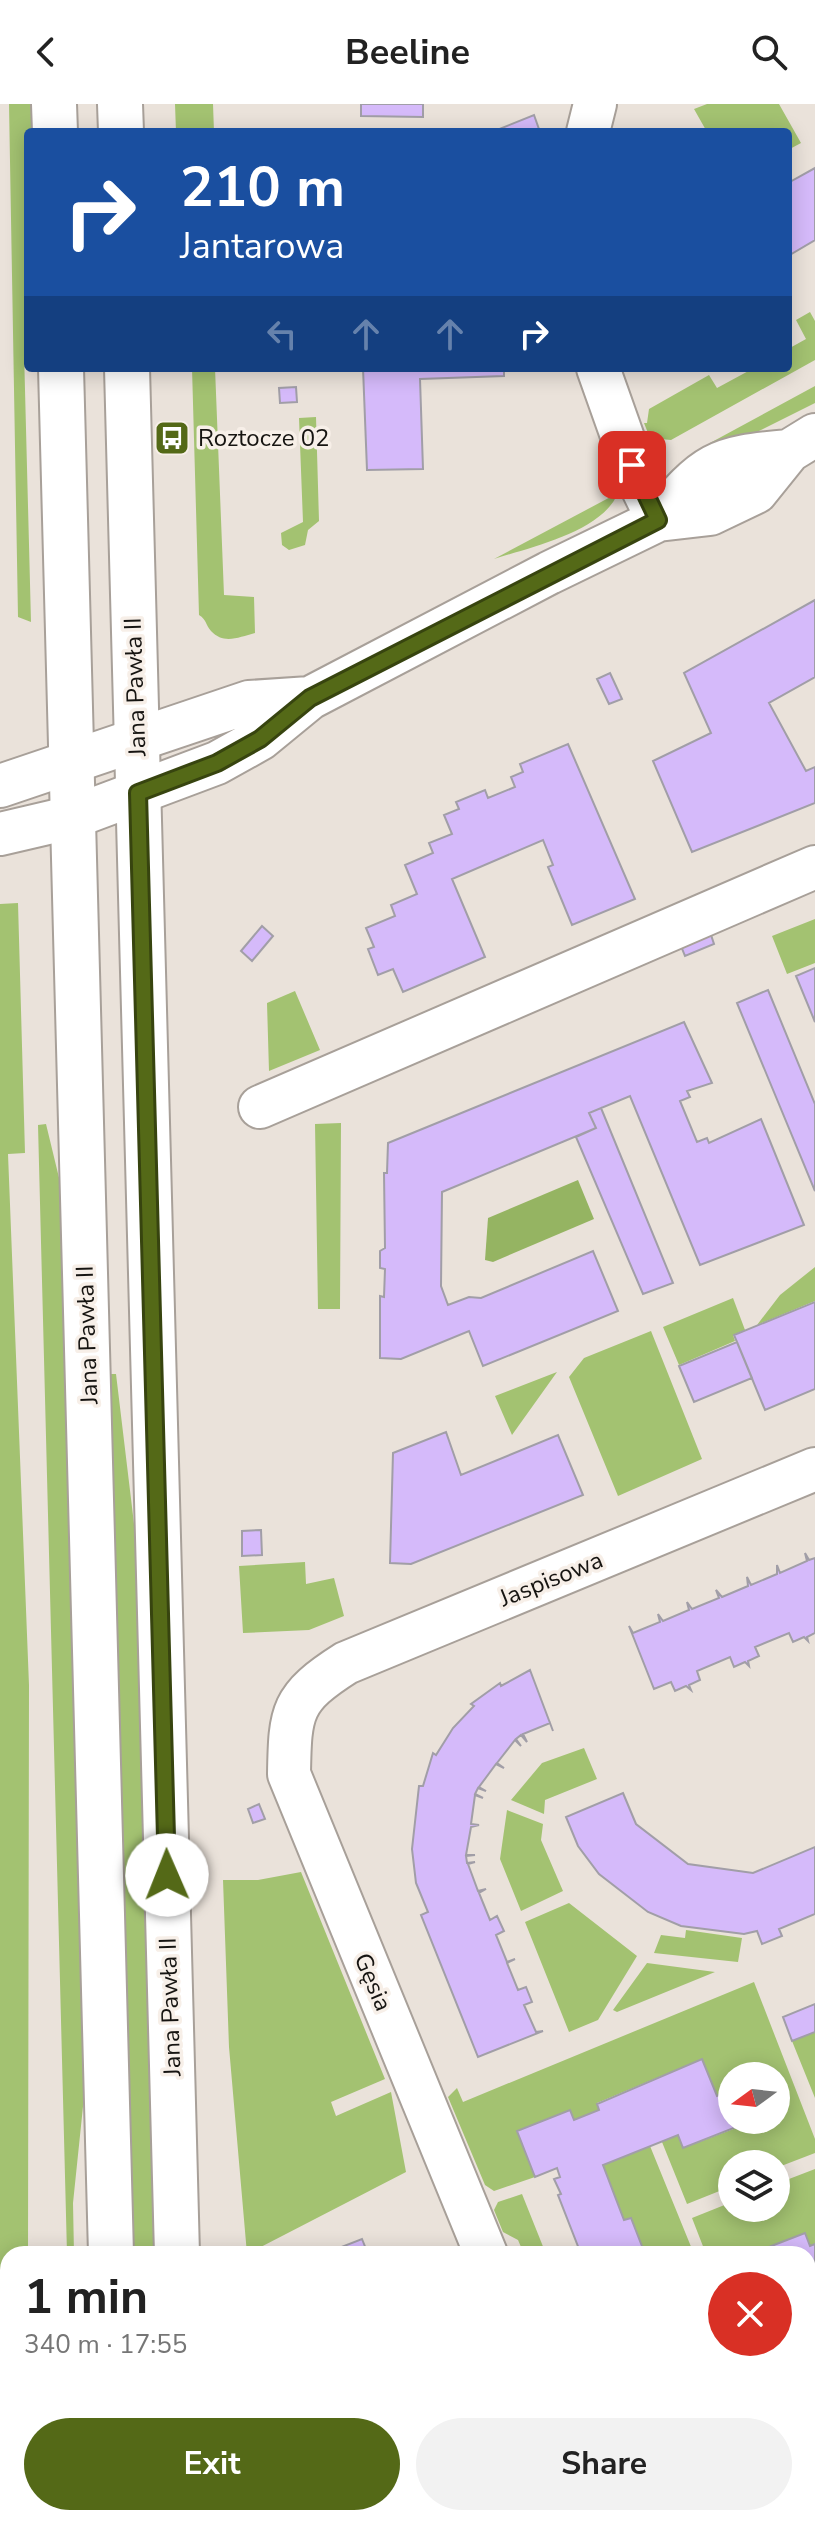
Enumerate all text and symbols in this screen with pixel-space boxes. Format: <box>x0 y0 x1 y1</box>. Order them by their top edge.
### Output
text: Beeline <box>345 28 470 77</box>
icon: back <box>24 30 68 74</box>
icon: search <box>747 30 791 74</box>
text: 210 m <box>180 149 345 226</box>
icon: right <box>48 160 152 264</box>
text: Jantarowa <box>180 222 344 271</box>
icon: left <box>260 312 304 356</box>
icon: ahead <box>344 312 388 356</box>
icon: ahead <box>428 312 472 356</box>
icon: right <box>512 312 556 356</box>
bus stop icon: Roztocze 02 <box>153 419 191 457</box>
place label: Roztocze 02 <box>198 422 329 454</box>
pin <box>598 431 666 499</box>
icon: arrive <box>610 443 654 487</box>
street label: Jana Pawła II <box>117 617 153 758</box>
street label: Jana Pawła II <box>69 1265 105 1406</box>
street label: Jaspisowa <box>494 1544 608 1615</box>
position arrow <box>125 1833 209 1917</box>
street label: Jana Pawła II <box>152 1937 188 2078</box>
street label: Gęsia <box>347 1948 399 2016</box>
north arrow <box>718 2062 790 2134</box>
map controls <box>718 2062 790 2222</box>
button: layers <box>718 2150 790 2222</box>
text: 1 min <box>24 2264 148 2330</box>
button: close <box>708 2272 792 2356</box>
text: 340 m · 17:55 <box>24 2327 187 2362</box>
button: Exit <box>24 2418 400 2510</box>
button: Share <box>416 2418 792 2510</box>

